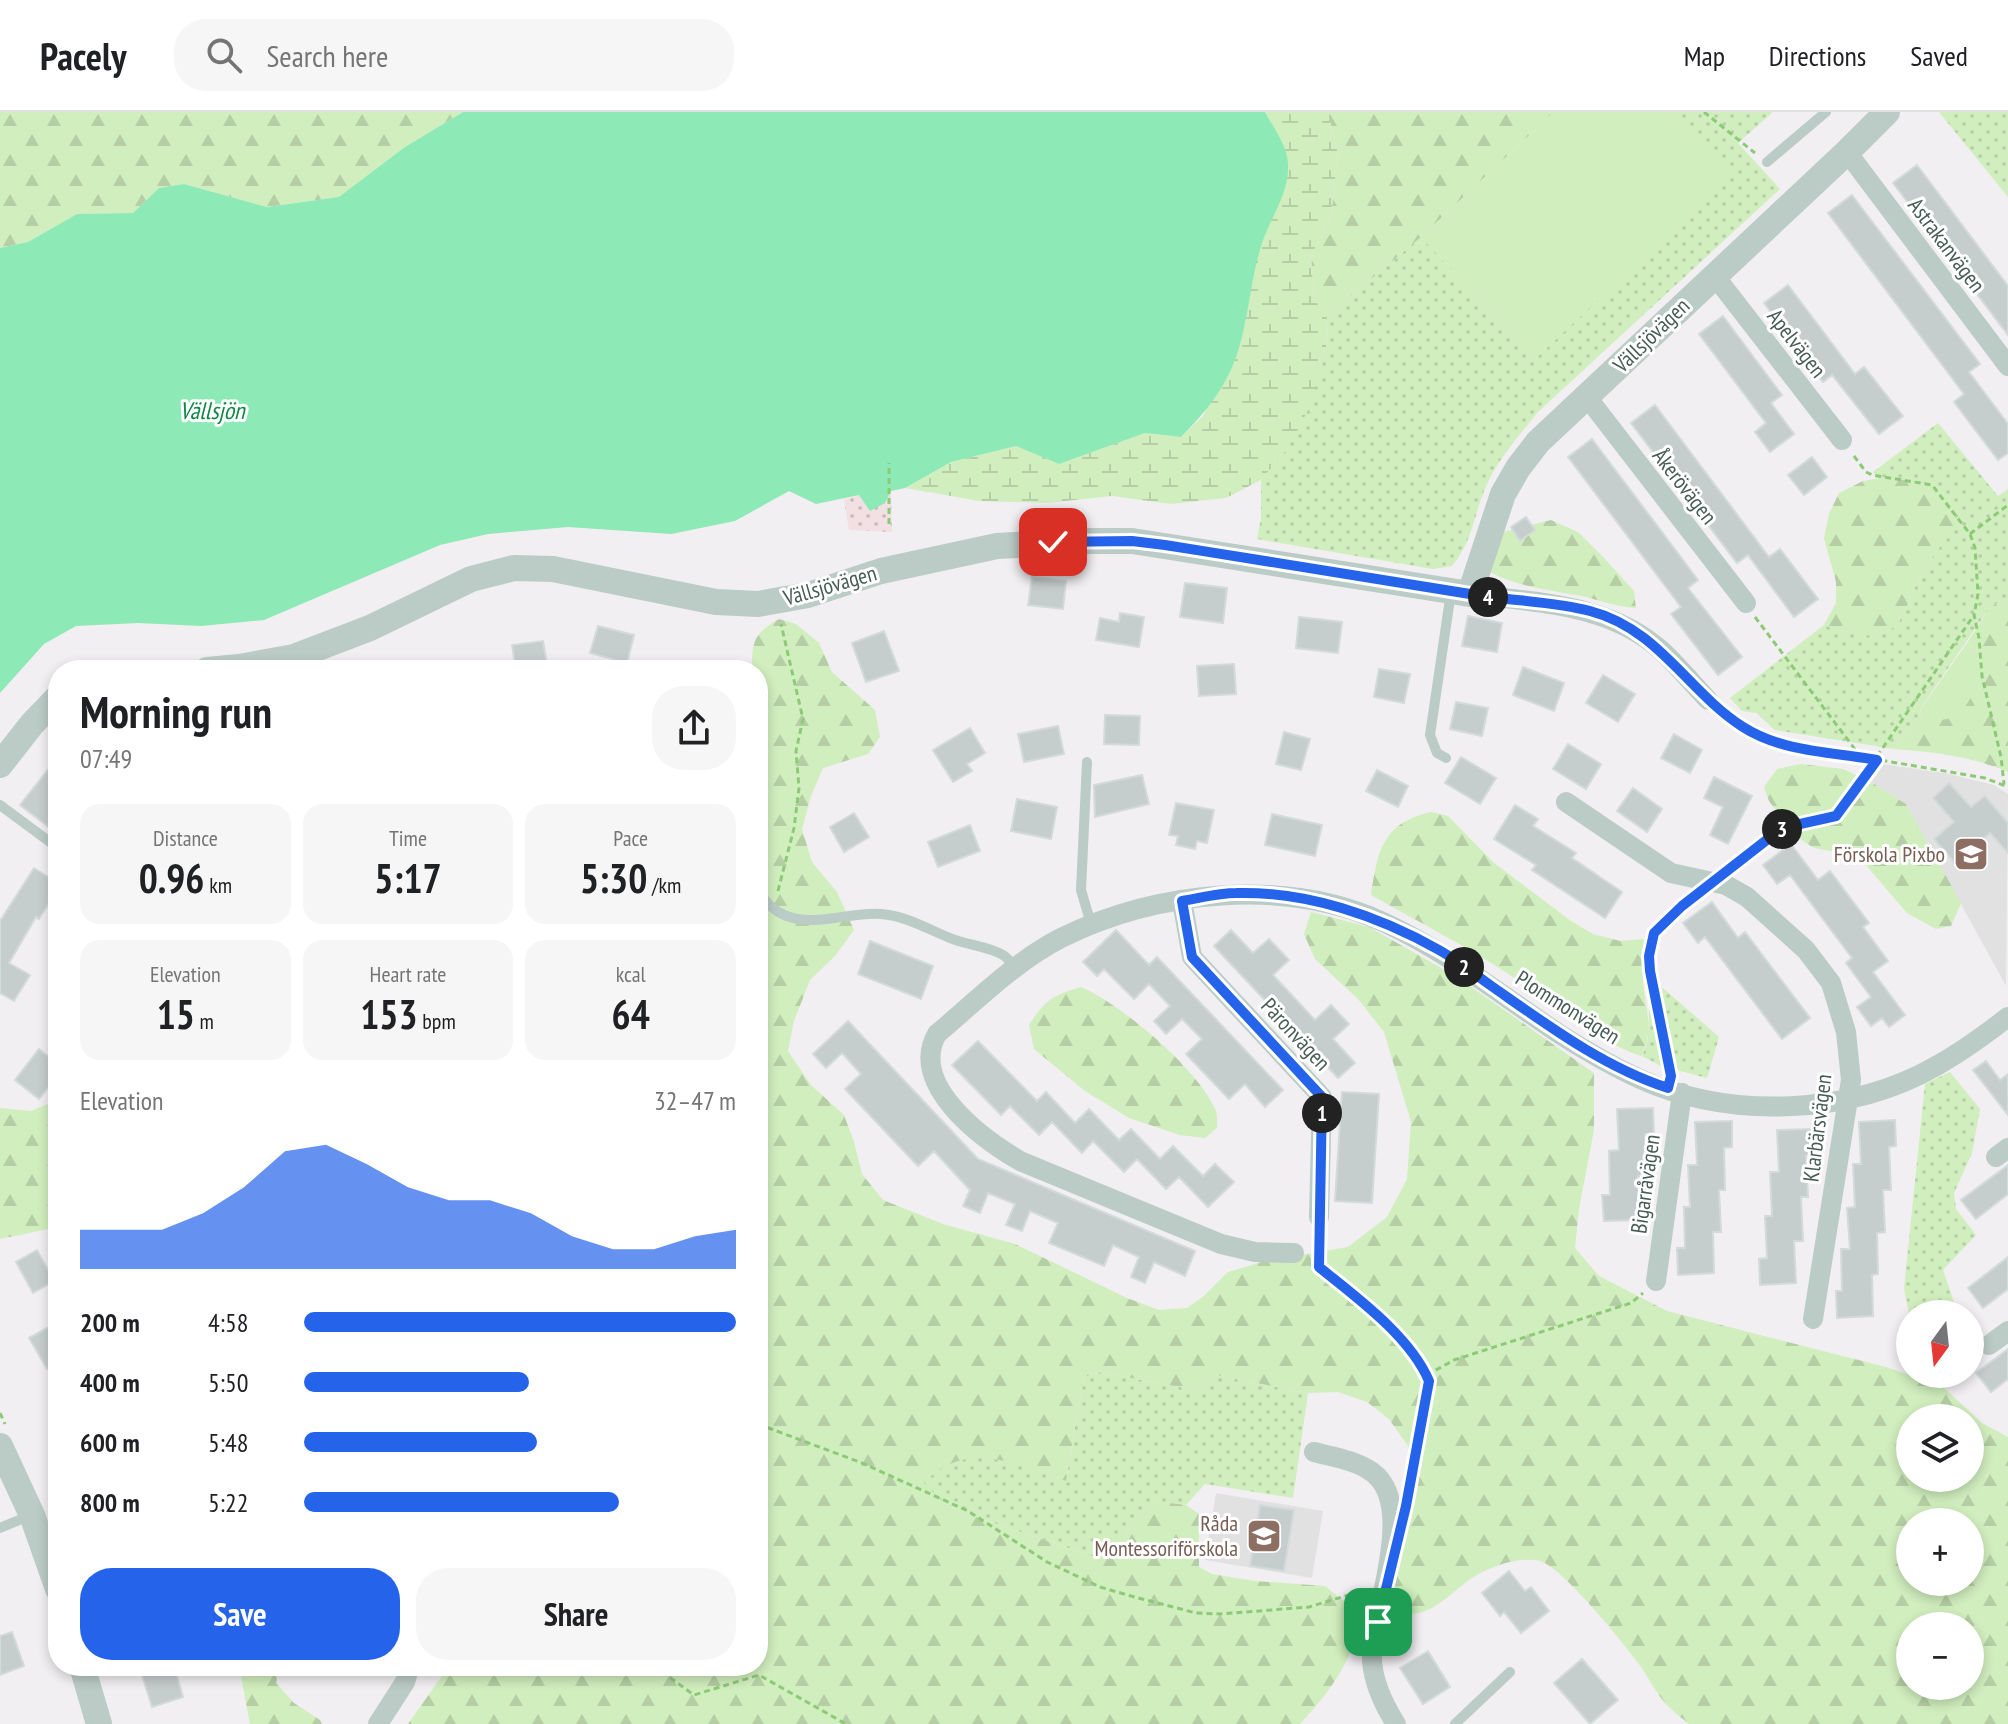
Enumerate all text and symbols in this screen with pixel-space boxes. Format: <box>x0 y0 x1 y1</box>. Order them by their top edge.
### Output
search box <box>174 19 734 91</box>
text: Pacely <box>40 31 126 80</box>
icon: search <box>202 33 246 77</box>
text: Search here <box>266 36 388 75</box>
text: Map <box>1684 37 1725 74</box>
text: Directions <box>1769 37 1866 74</box>
text: Saved <box>1910 37 1968 74</box>
street label: Astrakanvägen <box>1902 192 1992 298</box>
street label: Vällsjövägen <box>1606 292 1695 379</box>
street label: Apelvägen <box>1761 303 1833 383</box>
water label: Vällsjön <box>179 395 246 426</box>
street label: Åkerövägen <box>1647 442 1723 530</box>
pin <box>1019 508 1087 576</box>
icon: check <box>1031 520 1075 564</box>
street label: Vällsjövägen <box>779 558 880 612</box>
pin: 4 <box>1468 577 1508 617</box>
text: 4 <box>1483 583 1493 611</box>
text: Morning run <box>80 683 272 740</box>
button: share <box>652 686 736 770</box>
text: 07:49 <box>80 742 132 775</box>
pin: 3 <box>1762 809 1802 849</box>
text: 3 <box>1777 815 1787 843</box>
text: Distance <box>153 824 218 852</box>
text: Time <box>389 824 427 852</box>
text: Pace <box>613 824 648 852</box>
school or university icon: Förskola Pixbo <box>1952 835 1990 873</box>
place label: Förskola Pixbo <box>1834 840 1945 868</box>
text: 0.96 <box>139 852 204 904</box>
text: 5:17 <box>374 852 442 904</box>
text: 5:30 <box>580 852 647 904</box>
text: km <box>204 871 232 899</box>
text: /km <box>647 871 681 899</box>
pin: 2 <box>1444 947 1484 987</box>
text: 2 <box>1459 953 1469 981</box>
text: Elevation <box>150 960 221 988</box>
text: Heart rate <box>370 960 446 988</box>
text: kcal <box>616 960 646 988</box>
street label: Plommonvägen <box>1511 964 1625 1050</box>
text: 15 <box>157 988 195 1040</box>
text: 153 <box>360 988 418 1040</box>
text: 64 <box>612 988 650 1040</box>
street label: Päronvägen <box>1255 992 1337 1076</box>
text: m <box>195 1007 214 1035</box>
text: bpm <box>418 1007 456 1035</box>
street label: Klarbärsvägen <box>1797 1073 1837 1183</box>
text: Elevation <box>80 1084 163 1117</box>
text: 32–47 m <box>654 1084 736 1117</box>
pin: 1 <box>1302 1093 1342 1133</box>
text: 1 <box>1317 1099 1327 1127</box>
street label: Bigarråvägen <box>1624 1133 1666 1235</box>
north arrow <box>1896 1300 1984 1388</box>
map controls <box>1896 1300 1984 1700</box>
text: 200 m <box>80 1306 140 1339</box>
text: 4:58 <box>208 1306 248 1339</box>
text: 400 m <box>80 1366 140 1399</box>
text: 5:50 <box>208 1366 248 1399</box>
button: layers <box>1896 1404 1984 1492</box>
text: 600 m <box>80 1426 140 1459</box>
text: 5:48 <box>208 1426 248 1459</box>
text: 800 m <box>80 1486 140 1519</box>
text: 5:22 <box>208 1486 248 1519</box>
button: + <box>1896 1508 1984 1596</box>
place label: Råda Montessoriförskola <box>1094 1509 1238 1562</box>
school or university icon: Råda Montessoriförskola <box>1245 1517 1283 1555</box>
button: Save <box>80 1568 400 1660</box>
button: Share <box>416 1568 736 1660</box>
pin <box>1344 1588 1412 1656</box>
icon: arrive <box>1356 1600 1400 1644</box>
button: − <box>1896 1612 1984 1700</box>

